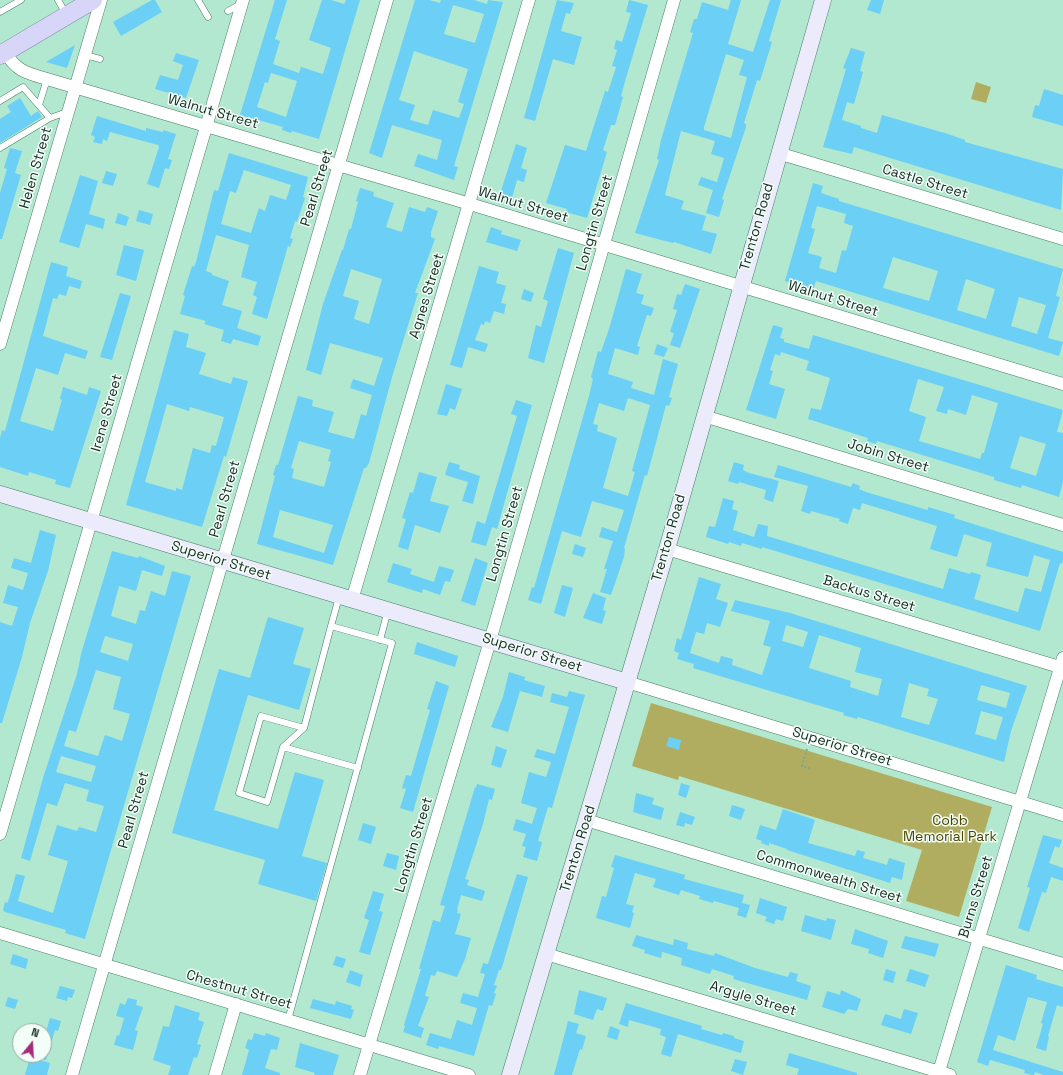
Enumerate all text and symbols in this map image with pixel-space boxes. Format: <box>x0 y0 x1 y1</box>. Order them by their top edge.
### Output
street label: Walnut Street <box>166 91 260 133</box>
street label: Helen Street <box>16 125 56 211</box>
street label: Pearl Street <box>297 147 337 229</box>
street label: Castle Street <box>880 161 970 203</box>
street label: Longtin Street <box>573 173 617 273</box>
street label: Trenton Road <box>736 181 778 273</box>
street label: Walnut Street <box>476 183 570 227</box>
street label: Agnes Street <box>406 251 448 341</box>
street label: Walnut Street <box>786 277 880 321</box>
street label: Irene Street <box>88 372 126 454</box>
street label: Jobin Street <box>845 436 931 476</box>
street label: Pearl Street <box>206 458 244 540</box>
street label: Longtin Street <box>483 484 527 584</box>
street label: Trenton Road <box>648 492 690 584</box>
street label: Superior Street <box>169 538 273 584</box>
street label: Backus Street <box>821 572 917 616</box>
street label: Superior Street <box>480 630 584 676</box>
street label: Superior Street <box>790 724 894 770</box>
street label: Pearl Street <box>115 769 153 851</box>
street label: Longtin Street <box>392 795 436 895</box>
street label: Trenton Road <box>557 803 599 895</box>
park label: Cobb Memorial Park <box>903 813 997 846</box>
street label: Commonwealth Street <box>754 847 904 907</box>
street label: Burns Street <box>955 854 997 940</box>
street label: Chestnut Street <box>184 967 294 1013</box>
street label: Argyle Street <box>708 978 798 1020</box>
north arrow <box>12 1023 52 1063</box>
text: N <box>30 1025 41 1040</box>

